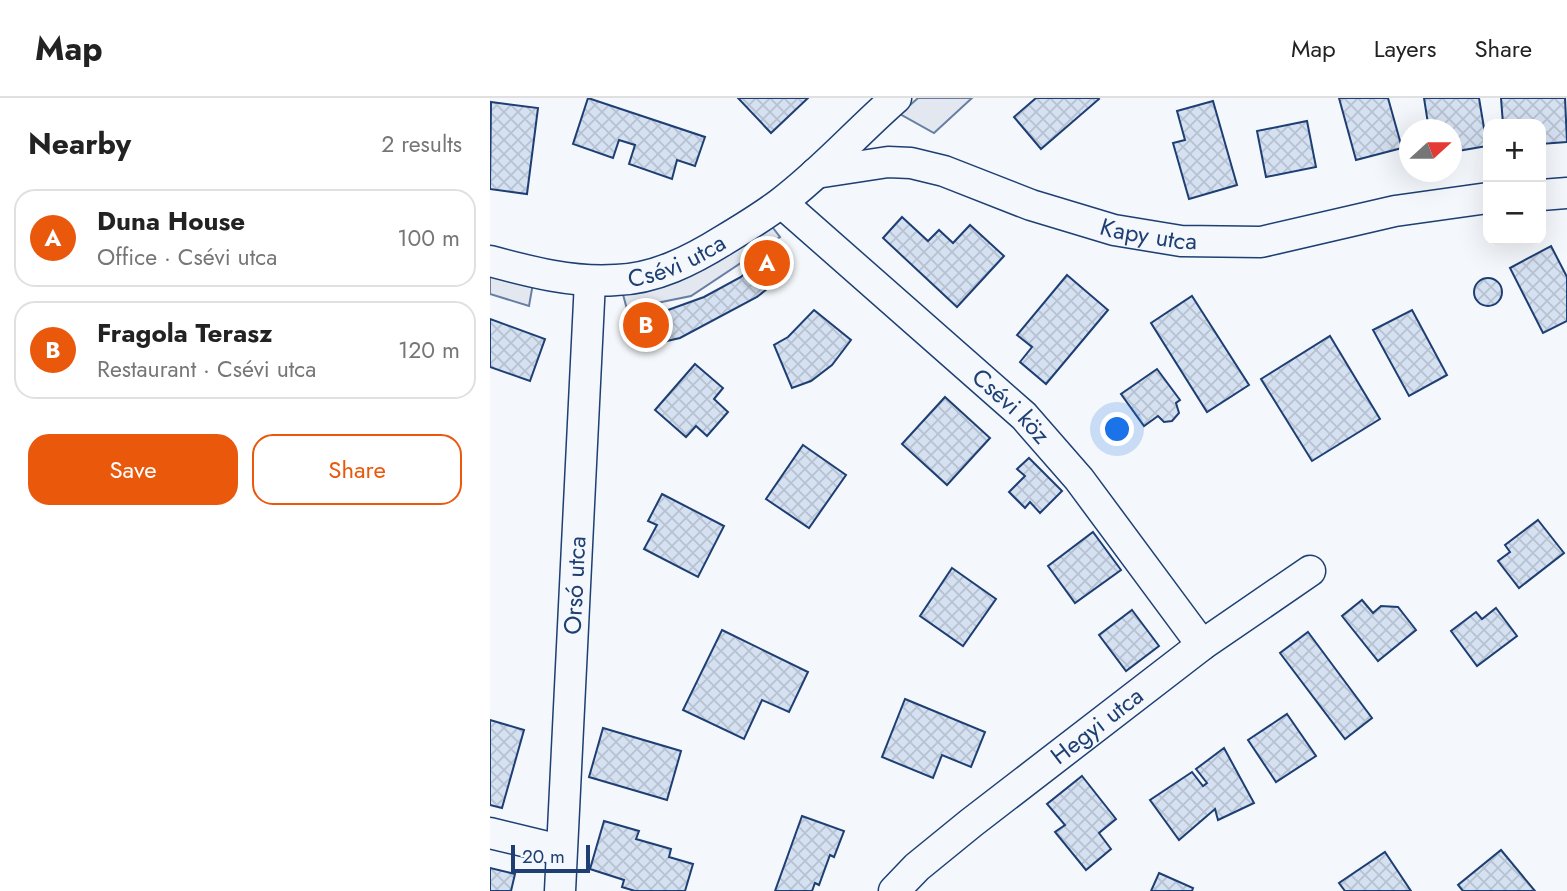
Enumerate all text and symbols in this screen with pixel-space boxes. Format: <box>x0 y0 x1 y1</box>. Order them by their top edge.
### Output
text: Map <box>35 25 103 72</box>
text: Map <box>1291 31 1336 66</box>
text: Layers <box>1374 31 1436 66</box>
text: Share <box>1474 31 1532 66</box>
north arrow <box>1399 119 1462 182</box>
map controls <box>1483 119 1546 245</box>
button: + <box>1483 119 1546 182</box>
text: Nearby <box>28 122 131 165</box>
text: 2 results <box>381 127 462 161</box>
button: − <box>1483 182 1546 245</box>
text: Duna House <box>97 202 245 240</box>
street label: Kapy utca <box>1096 209 1197 258</box>
text: A <box>45 221 61 255</box>
text: 100 m <box>397 221 460 255</box>
street label: Csévi utca <box>625 225 732 296</box>
pin: A <box>744 237 790 289</box>
text: Office · Csévi utca <box>97 240 277 274</box>
pin: B <box>623 299 669 351</box>
text: Fragola Terasz <box>97 314 273 352</box>
text: B <box>45 333 61 367</box>
text: 120 m <box>398 333 460 367</box>
text: Restaurant · Csévi utca <box>97 352 316 386</box>
street label: Csévi köz <box>964 360 1058 451</box>
your location <box>1100 412 1134 446</box>
button: Save <box>28 434 238 505</box>
button: Share <box>252 434 462 505</box>
street label: Orsó utca <box>555 535 594 635</box>
street label: Hegyi utca <box>1043 678 1150 773</box>
scale bar <box>511 842 590 874</box>
text: 20 m <box>522 843 565 870</box>

